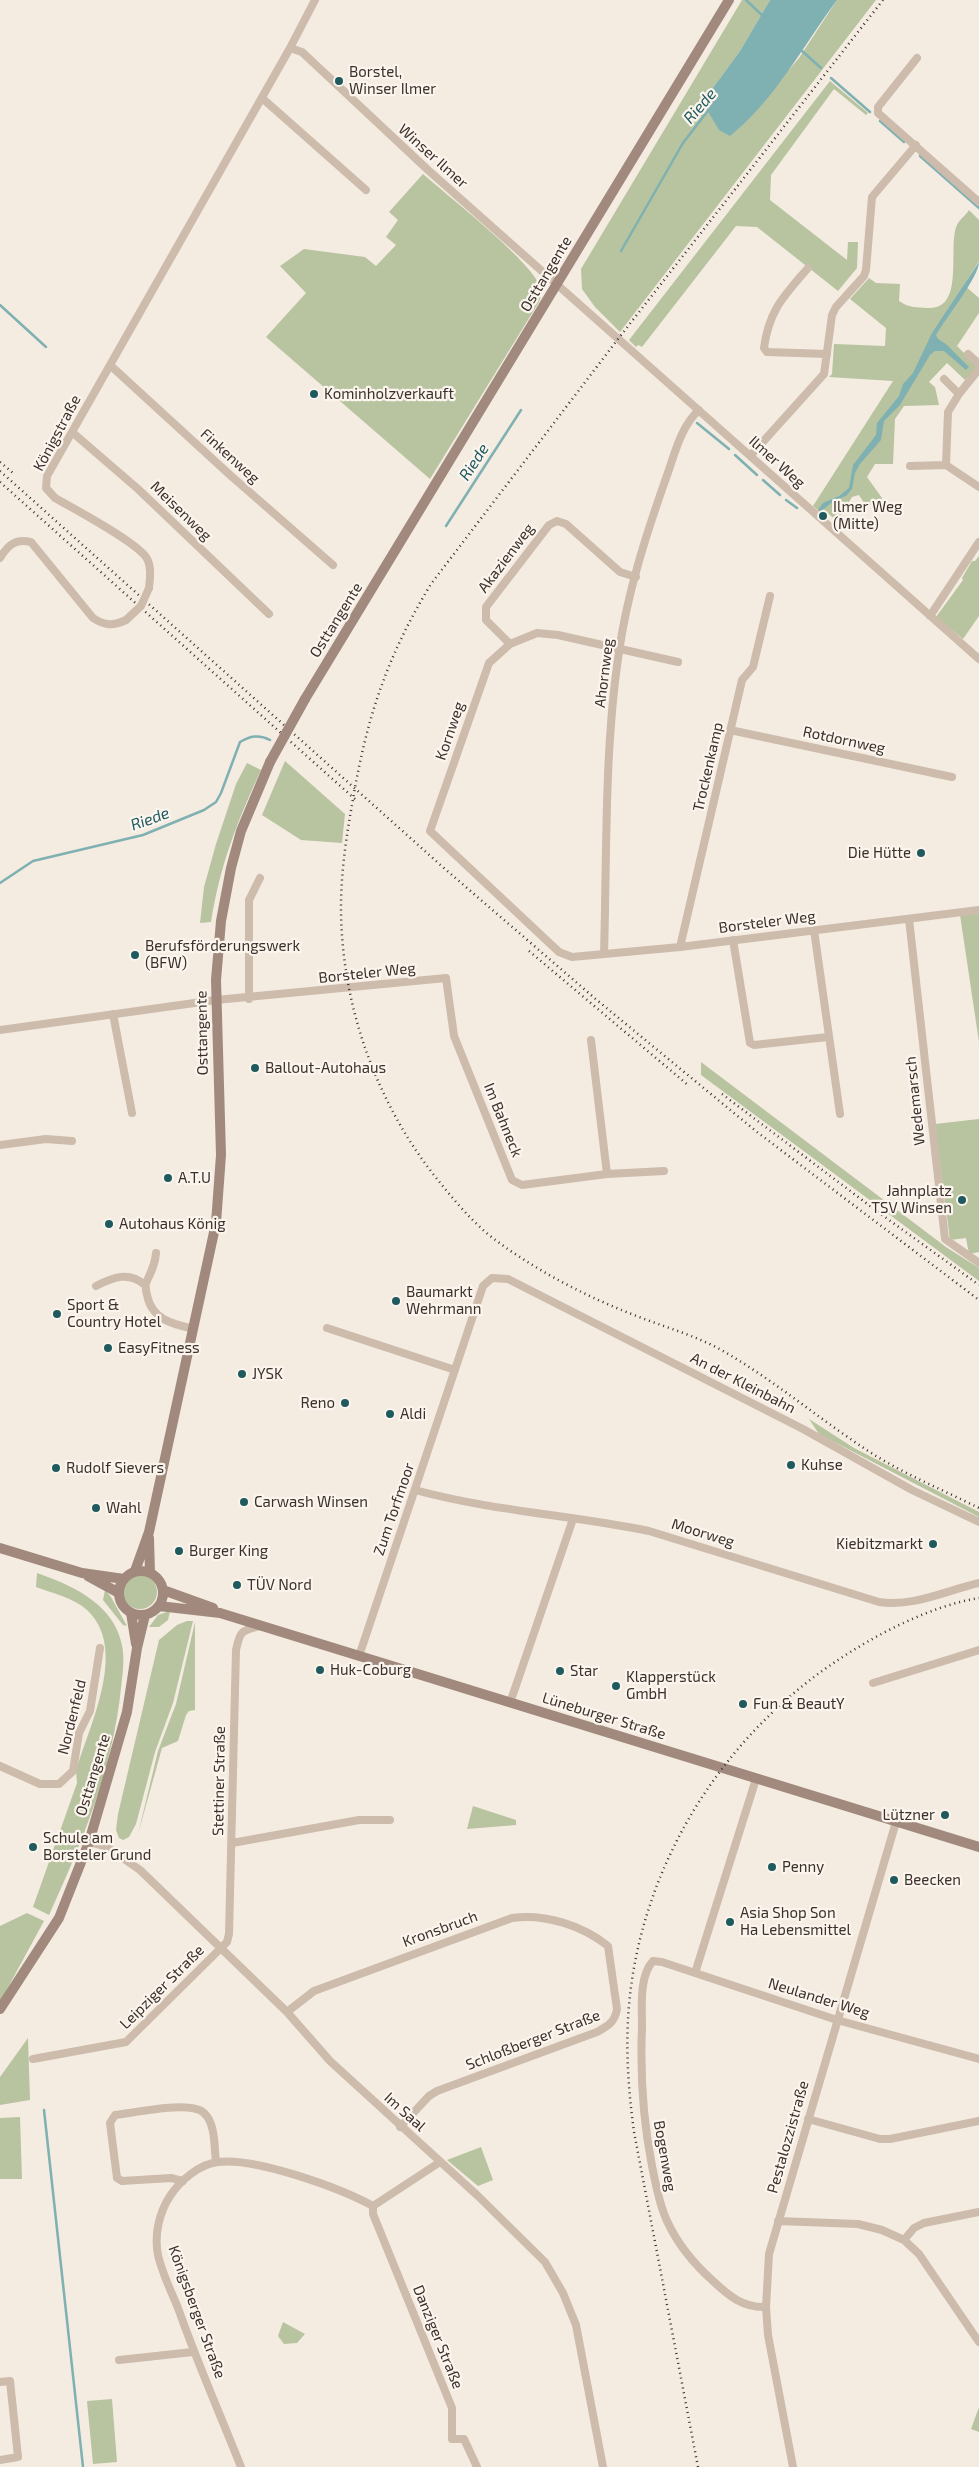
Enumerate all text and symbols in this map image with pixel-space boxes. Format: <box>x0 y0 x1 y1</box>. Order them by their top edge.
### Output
place label: Borstel, Winser Ilmer <box>349 63 436 98</box>
marker: Borstel, Winser Ilmer <box>333 75 345 87</box>
water label: Riede <box>680 85 720 127</box>
street label: Winser Ilmer <box>395 120 471 192</box>
street label: Osttangente <box>516 233 576 315</box>
place label: Kominholzverkauft <box>324 385 454 403</box>
marker: Kominholzverkauft <box>308 388 320 400</box>
street label: Königstraße <box>29 392 85 474</box>
street label: Finkenweg <box>197 425 263 487</box>
street label: Ilmer Weg <box>745 432 809 492</box>
water label: Riede <box>455 440 493 484</box>
street label: Meisenweg <box>147 477 215 545</box>
place label: Ilmer Weg (Mitte) <box>833 498 902 533</box>
marker: Ilmer Weg (Mitte) <box>817 510 829 522</box>
street label: Akazienweg <box>474 520 538 596</box>
street label: Osttangente <box>306 579 366 661</box>
street label: Ahornweg <box>591 637 617 709</box>
street label: Kornweg <box>432 699 468 763</box>
street label: Trockenkamp <box>689 721 727 813</box>
street label: Rotdornweg <box>801 722 887 758</box>
water label: Riede <box>128 803 172 835</box>
place label: Die Hütte <box>848 844 911 862</box>
marker: Die Hütte <box>915 847 927 859</box>
street label: Borsteler Weg <box>718 907 816 937</box>
place label: Berufsförderungswerk (BFW) <box>145 937 300 972</box>
marker: Berufsförderungswerk (BFW) <box>129 949 141 961</box>
street label: Borsteler Weg <box>318 959 416 987</box>
street label: Osttangente <box>192 990 212 1076</box>
street label: Wedemarsch <box>901 1055 929 1147</box>
place label: Ballout-Autohaus <box>265 1059 386 1077</box>
marker: Ballout-Autohaus <box>249 1062 261 1074</box>
street label: Im Bahneck <box>480 1080 526 1160</box>
place label: A.T.U <box>178 1169 211 1187</box>
marker: A.T.U <box>162 1172 174 1184</box>
place label: Jahnplatz TSV Winsen <box>871 1182 952 1217</box>
marker: Jahnplatz TSV Winsen <box>956 1194 968 1206</box>
place label: Autohaus König <box>119 1215 226 1233</box>
marker: Autohaus König <box>103 1218 115 1230</box>
place label: Baumarkt Wehrmann <box>406 1283 482 1318</box>
marker: Baumarkt Wehrmann <box>390 1295 402 1307</box>
place label: Sport & Country Hotel <box>67 1296 161 1331</box>
marker: Sport & Country Hotel <box>51 1308 63 1320</box>
place label: EasyFitness <box>118 1339 200 1357</box>
marker: EasyFitness <box>102 1342 114 1354</box>
street label: An der Kleinbahn <box>687 1349 799 1417</box>
place label: JYSK <box>252 1365 283 1383</box>
marker: JYSK <box>236 1368 248 1380</box>
place label: Reno <box>301 1394 335 1412</box>
marker: Reno <box>339 1397 351 1409</box>
place label: Aldi <box>400 1405 426 1423</box>
marker: Aldi <box>384 1408 396 1420</box>
place label: Kuhse <box>801 1456 843 1474</box>
place label: Rudolf Sievers <box>66 1459 164 1477</box>
marker: Kuhse <box>785 1459 797 1471</box>
street label: Zum Torfmoor <box>370 1460 418 1558</box>
marker: Rudolf Sievers <box>50 1462 62 1474</box>
place label: Carwash Winsen <box>254 1493 368 1511</box>
marker: Carwash Winsen <box>238 1496 250 1508</box>
place label: Wahl <box>106 1499 141 1517</box>
marker: Wahl <box>90 1502 102 1514</box>
street label: Moorweg <box>669 1515 737 1551</box>
place label: Kiebitzmarkt <box>836 1535 923 1553</box>
marker: Kiebitzmarkt <box>927 1538 939 1550</box>
place label: Burger King <box>189 1542 268 1560</box>
marker: Burger King <box>173 1545 185 1557</box>
place label: TÜV Nord <box>247 1576 312 1594</box>
marker: TÜV Nord <box>231 1579 243 1591</box>
place label: Huk-Coburg <box>330 1661 411 1679</box>
place label: Star <box>570 1662 598 1680</box>
marker: Huk-Coburg <box>314 1664 326 1676</box>
marker: Star <box>554 1665 566 1677</box>
place label: Klapperstück GmbH <box>626 1668 716 1703</box>
street label: Nordenfeld <box>54 1677 90 1757</box>
marker: Klapperstück GmbH <box>610 1680 622 1692</box>
street label: Lüneburger Straße <box>540 1689 668 1743</box>
place label: Fun & BeautY <box>753 1695 845 1713</box>
marker: Fun & BeautY <box>737 1698 749 1710</box>
street label: Stettiner Straße <box>209 1726 229 1836</box>
street label: Osttangente <box>72 1732 114 1818</box>
place label: Lützner <box>883 1806 935 1824</box>
marker: Lützner <box>939 1809 951 1821</box>
place label: Schule am Borsteler Grund <box>43 1829 151 1864</box>
marker: Schule am Borsteler Grund <box>27 1841 39 1853</box>
place label: Penny <box>782 1858 824 1876</box>
marker: Penny <box>766 1861 778 1873</box>
place label: Beecken <box>904 1871 961 1889</box>
marker: Beecken <box>888 1874 900 1886</box>
place label: Asia Shop Son Ha Lebensmittel <box>740 1904 851 1939</box>
street label: Kronsbruch <box>400 1907 480 1951</box>
marker: Asia Shop Son Ha Lebensmittel <box>724 1916 736 1928</box>
street label: Leipziger Straße <box>116 1941 208 2033</box>
street label: Neulander Weg <box>766 1974 872 2022</box>
street label: Schloßberger Straße <box>463 2006 603 2074</box>
street label: Pestalozzistraße <box>763 2079 813 2195</box>
street label: Im Saal <box>380 2089 430 2135</box>
street label: Bogenweg <box>650 2119 680 2193</box>
street label: Königsberger Straße <box>165 2243 229 2381</box>
street label: Danziger Straße <box>409 2282 467 2392</box>

